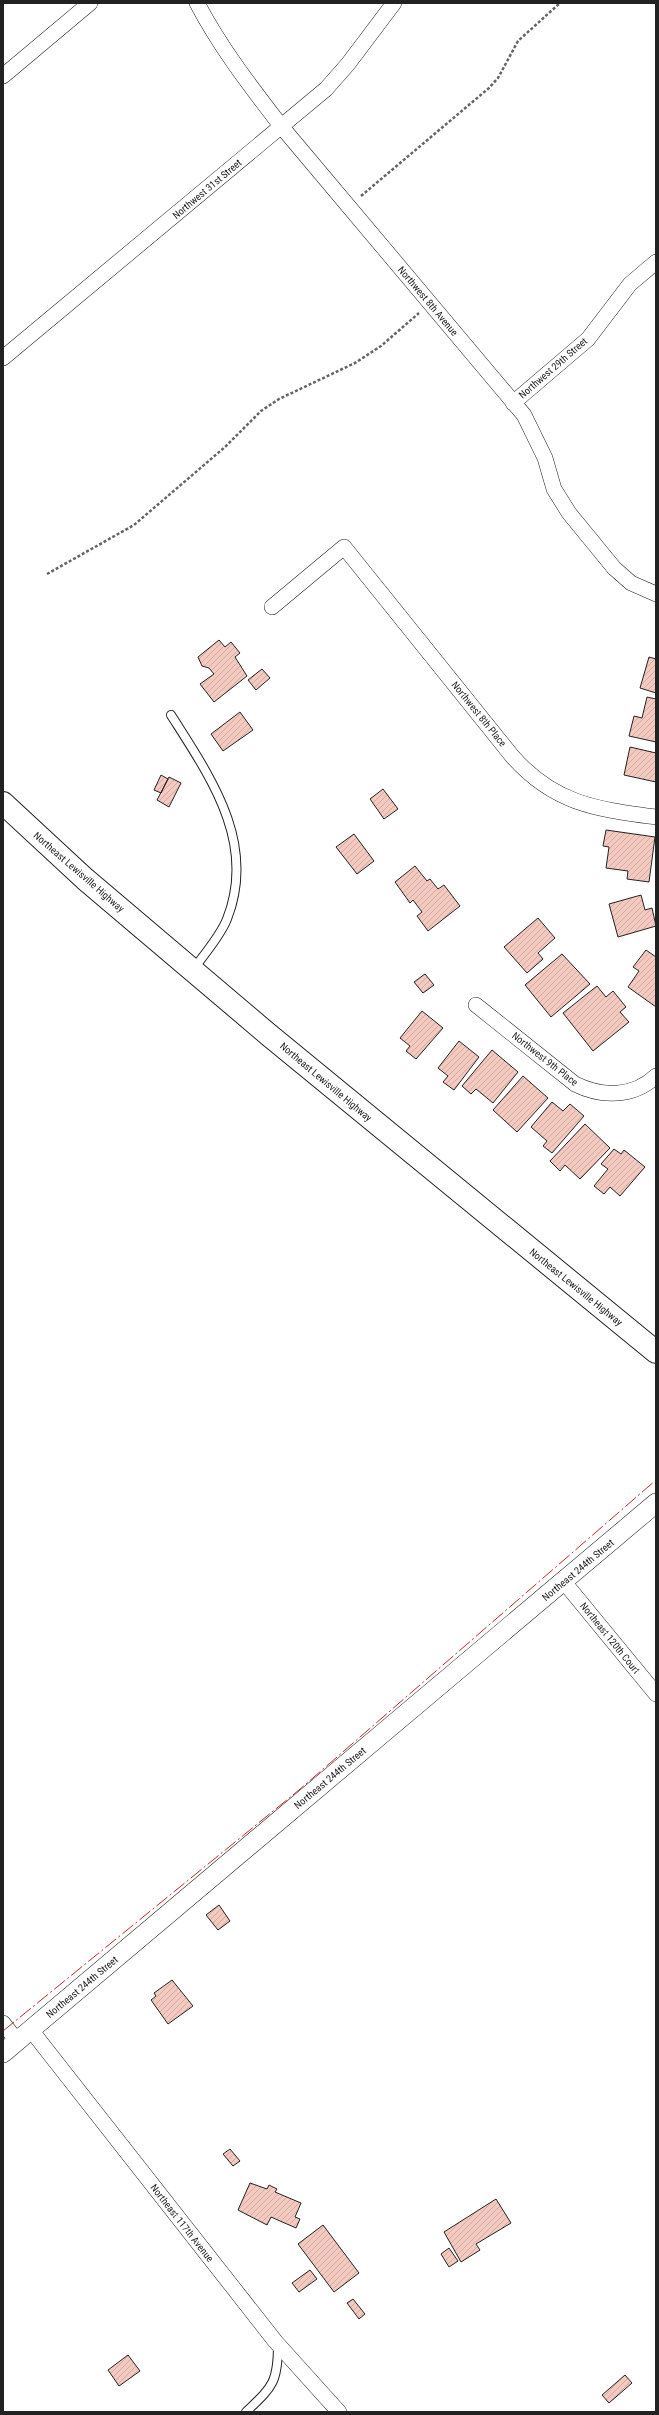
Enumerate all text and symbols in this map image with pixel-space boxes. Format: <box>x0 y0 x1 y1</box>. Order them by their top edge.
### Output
street label: Northwest 31st Street <box>170 157 244 221</box>
street label: Northwest 8th Avenue <box>396 264 460 338</box>
street label: Northwest 29th Street <box>517 335 589 401</box>
street label: Northwest 8th Place <box>449 679 509 749</box>
street label: Northeast Lewisville Highway <box>32 830 126 914</box>
street label: Northwest 9th Place <box>510 1030 580 1088</box>
street label: Northeast Lewisville Highway <box>278 1040 374 1124</box>
street label: Northeast Lewisville Highway <box>527 1246 625 1328</box>
street label: Northeast 244th Street <box>540 1537 616 1603</box>
street label: Northeast 120th Court <box>578 1600 642 1676</box>
street label: Northeast 244th Street <box>292 1745 368 1811</box>
street label: Northeast 244th Street <box>44 1954 120 2020</box>
street label: Northeast 117th Avenue <box>148 2182 216 2264</box>

